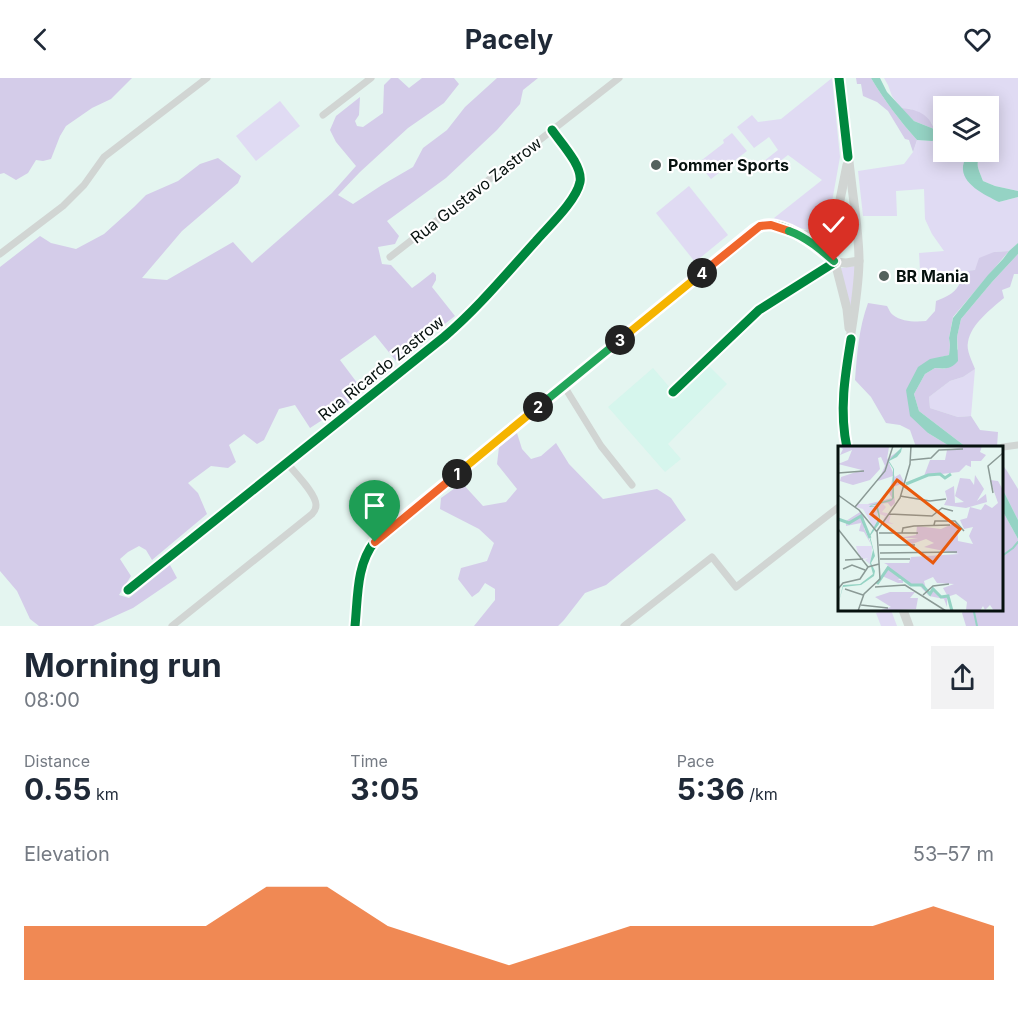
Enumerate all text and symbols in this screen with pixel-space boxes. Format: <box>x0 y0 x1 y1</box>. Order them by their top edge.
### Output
icon: back <box>24 23 57 56</box>
text: Pacely <box>465 23 553 56</box>
icon: heart <box>961 23 994 56</box>
map controls <box>933 96 999 162</box>
button: layers <box>933 96 999 162</box>
street label: Rua Gustavo Zastrow <box>406 133 546 247</box>
place label: Pommer Sports <box>668 155 789 175</box>
marker: Pommer Sports <box>649 158 663 172</box>
pin <box>808 199 859 261</box>
icon: check <box>817 208 850 241</box>
pin: 4 <box>687 258 717 288</box>
text: 4 <box>697 263 707 283</box>
place label: BR Mania <box>896 266 969 286</box>
marker: BR Mania <box>877 269 891 283</box>
street label: Rua Ricardo Zastrow <box>314 311 448 425</box>
pin: 3 <box>605 325 635 355</box>
text: 3 <box>615 330 625 350</box>
pin: 2 <box>523 392 553 422</box>
text: 2 <box>533 397 543 417</box>
inset map <box>838 446 1003 611</box>
pin: 1 <box>442 459 472 489</box>
text: 1 <box>454 464 460 484</box>
pin <box>349 480 400 542</box>
icon: arrive <box>358 489 391 522</box>
text: Morning run <box>24 645 222 685</box>
button: share <box>931 646 994 709</box>
text: 08:00 <box>24 688 80 712</box>
text: Distance <box>24 751 90 771</box>
text: Time <box>350 751 388 771</box>
text: Pace <box>677 751 714 771</box>
text: 0.55 <box>24 771 92 807</box>
text: 3:05 <box>350 771 419 807</box>
text: 5:36 <box>677 771 745 807</box>
text: km <box>92 784 119 804</box>
text: /km <box>745 784 778 804</box>
text: Elevation <box>24 842 110 866</box>
text: 53–57 m <box>913 842 994 866</box>

